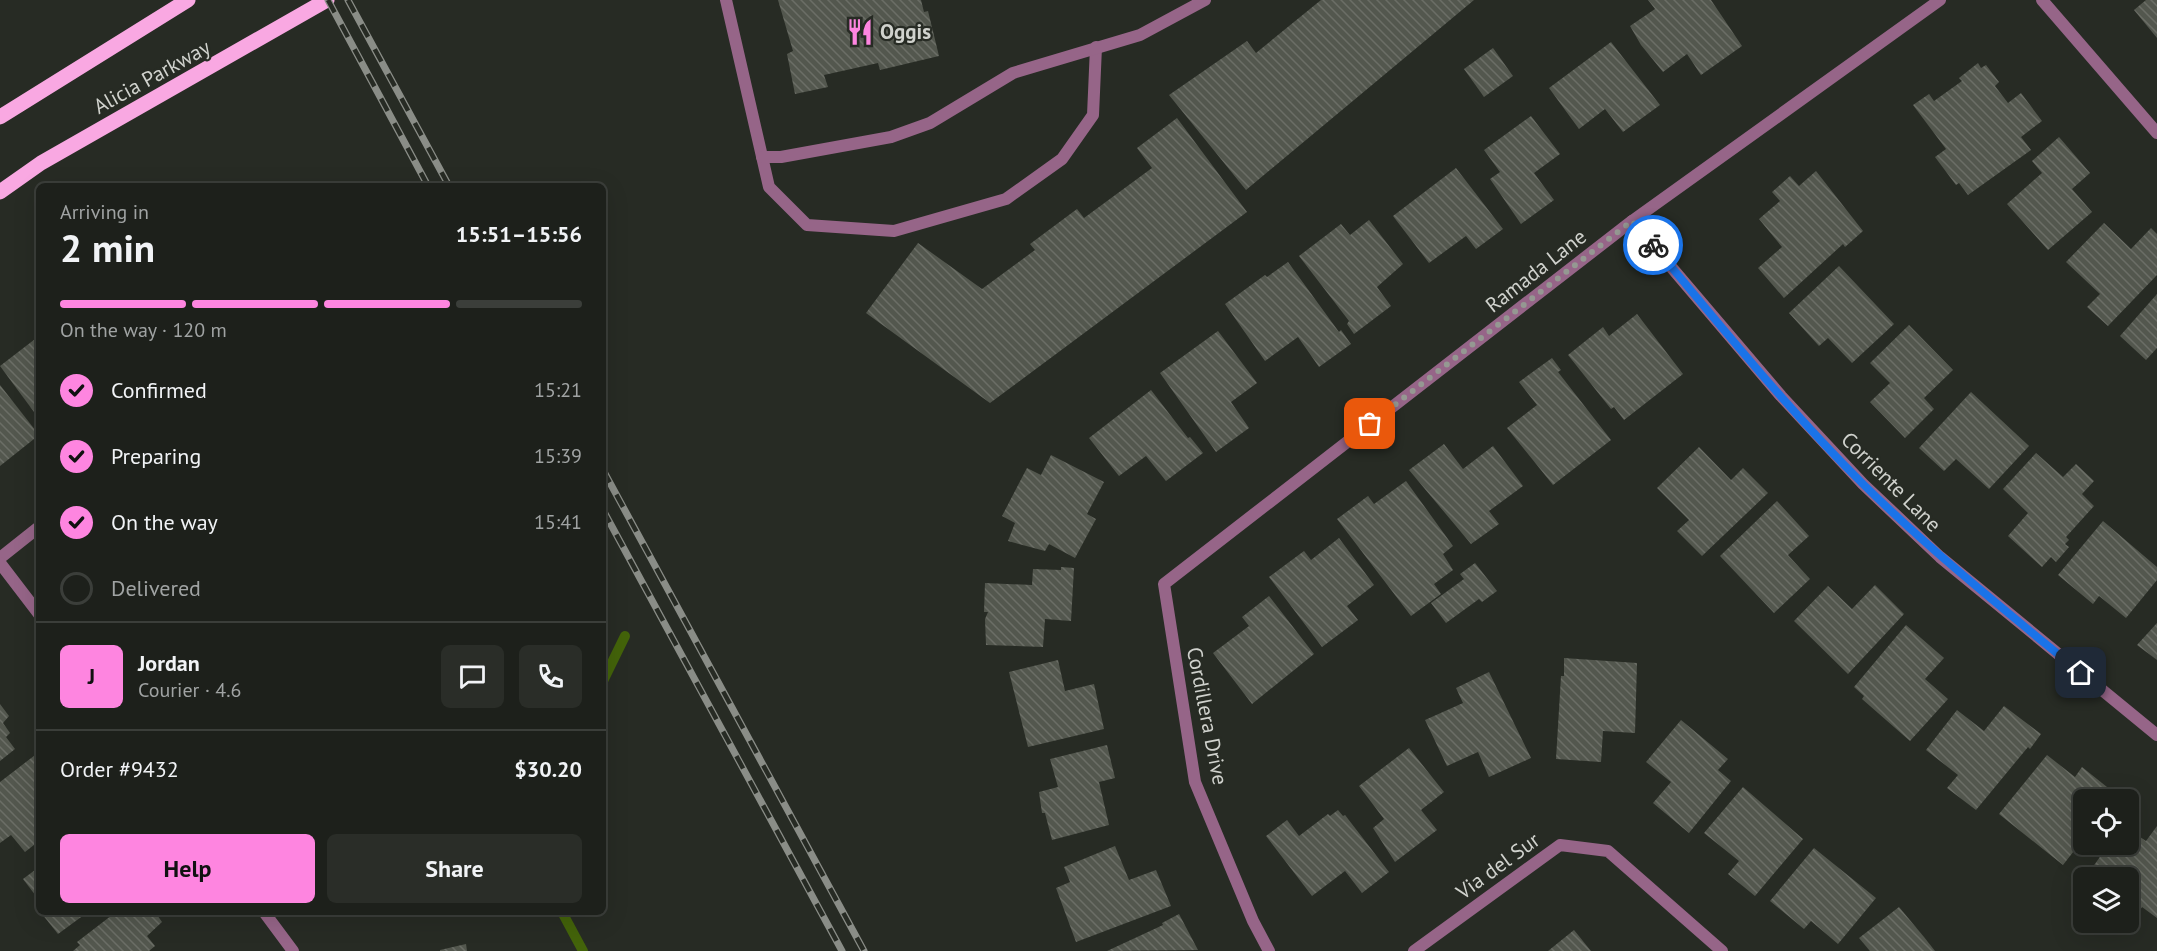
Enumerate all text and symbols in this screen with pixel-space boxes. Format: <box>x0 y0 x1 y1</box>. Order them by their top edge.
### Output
restaurant icon: Oggis <box>845 17 875 47</box>
place label: Oggis <box>880 18 931 45</box>
street label: Alicia Parkway <box>89 33 215 120</box>
text: Arriving in <box>60 199 149 225</box>
courier <box>1623 215 1683 275</box>
text: 15:51–15:56 <box>456 220 582 248</box>
text: 2 min <box>60 222 155 273</box>
street label: Ramada Lane <box>1480 223 1591 318</box>
icon: bike <box>1637 229 1670 262</box>
text: On the way · 120 m <box>60 317 227 343</box>
icon: check <box>60 374 93 407</box>
text: Confirmed <box>111 376 207 404</box>
text: 15:21 <box>534 377 582 403</box>
pin <box>1344 398 1395 449</box>
icon: bag <box>1353 407 1386 440</box>
street label: Corriente Lane <box>1836 426 1947 537</box>
icon: check <box>60 440 93 473</box>
text: Preparing <box>111 442 201 470</box>
text: 15:39 <box>534 443 582 469</box>
icon: check <box>60 506 93 539</box>
text: On the way <box>111 508 218 536</box>
text: 15:41 <box>534 509 582 535</box>
text: Delivered <box>111 574 201 602</box>
button: chat <box>441 645 504 708</box>
button: phone <box>519 645 582 708</box>
street label: Cordillera Drive <box>1181 645 1234 787</box>
pin <box>2055 647 2106 698</box>
text: Jordan <box>138 649 200 677</box>
icon: home <box>2064 656 2097 689</box>
text: J <box>88 662 95 690</box>
text: Courier · 4.6 <box>138 677 241 703</box>
text: Order #9432 <box>60 755 179 783</box>
text: $30.20 <box>514 755 582 783</box>
map controls <box>2073 789 2139 933</box>
button: locate <box>2073 789 2139 855</box>
street label: Via del Sur <box>1450 826 1545 906</box>
button: Help <box>60 834 315 903</box>
button: Share <box>327 834 582 903</box>
button: layers <box>2073 867 2139 933</box>

